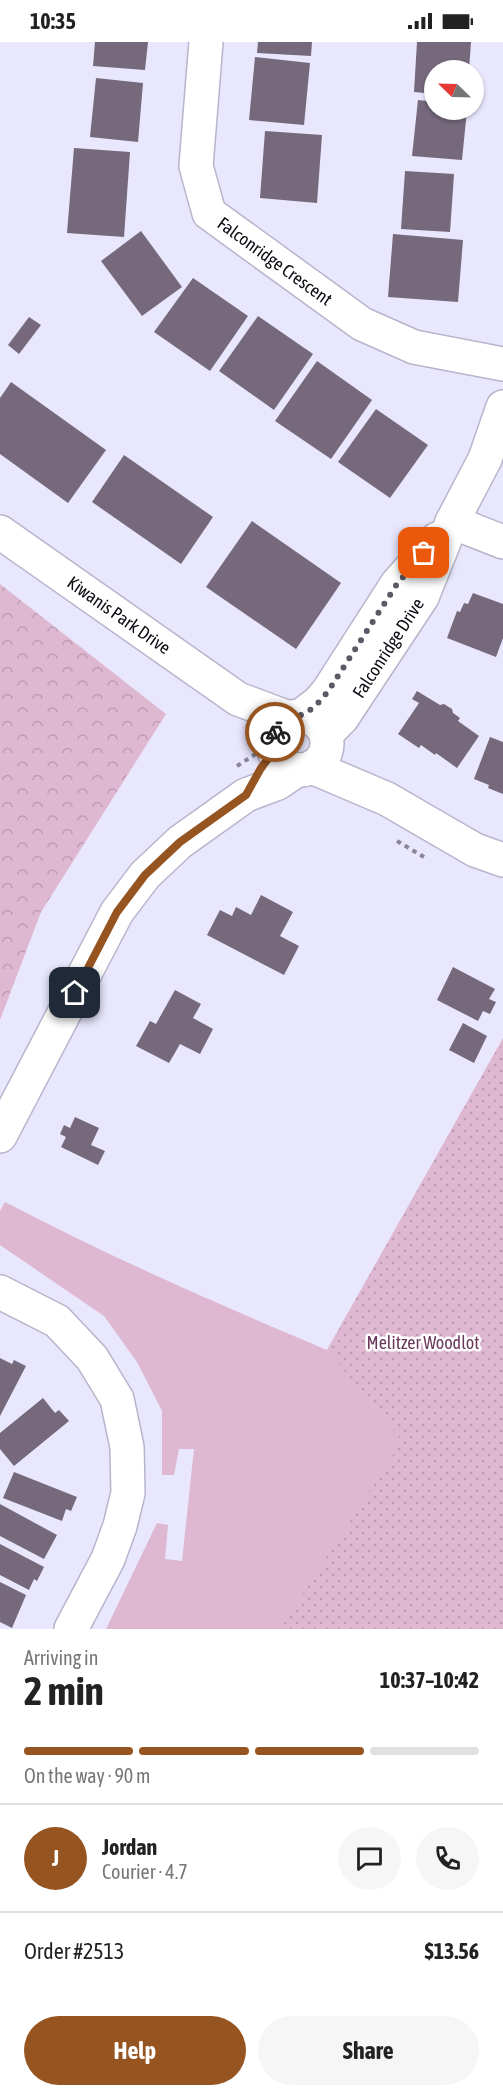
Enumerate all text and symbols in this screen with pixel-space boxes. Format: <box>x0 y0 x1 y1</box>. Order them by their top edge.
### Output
text: 10:35 <box>30 8 76 34</box>
north arrow <box>424 60 484 120</box>
map controls <box>424 60 484 120</box>
street label: Falconridge Crescent <box>214 212 336 310</box>
pin <box>398 527 449 578</box>
icon: bag <box>407 536 440 569</box>
street label: Kiwanis Park Drive <box>63 572 175 658</box>
street label: Falconridge Drive <box>348 594 428 702</box>
courier <box>245 702 305 762</box>
icon: bike <box>259 716 292 749</box>
pin <box>49 967 100 1018</box>
icon: home <box>58 976 91 1009</box>
park label: Melitzer Woodlot <box>367 1332 479 1353</box>
text: Arriving in <box>24 1646 98 1669</box>
text: 10:37–10:42 <box>380 1667 479 1693</box>
text: 2 min <box>24 1669 104 1713</box>
text: On the way · 90 m <box>24 1764 150 1787</box>
button: chat <box>338 1827 401 1890</box>
button: phone <box>416 1827 479 1890</box>
text: Jordan <box>102 1834 157 1860</box>
text: J <box>52 1845 59 1871</box>
text: Courier · 4.7 <box>102 1860 188 1883</box>
text: Order #2513 <box>24 1938 124 1964</box>
text: $13.56 <box>424 1938 479 1964</box>
button: Help <box>24 2016 246 2085</box>
button: Share <box>258 2016 479 2085</box>

